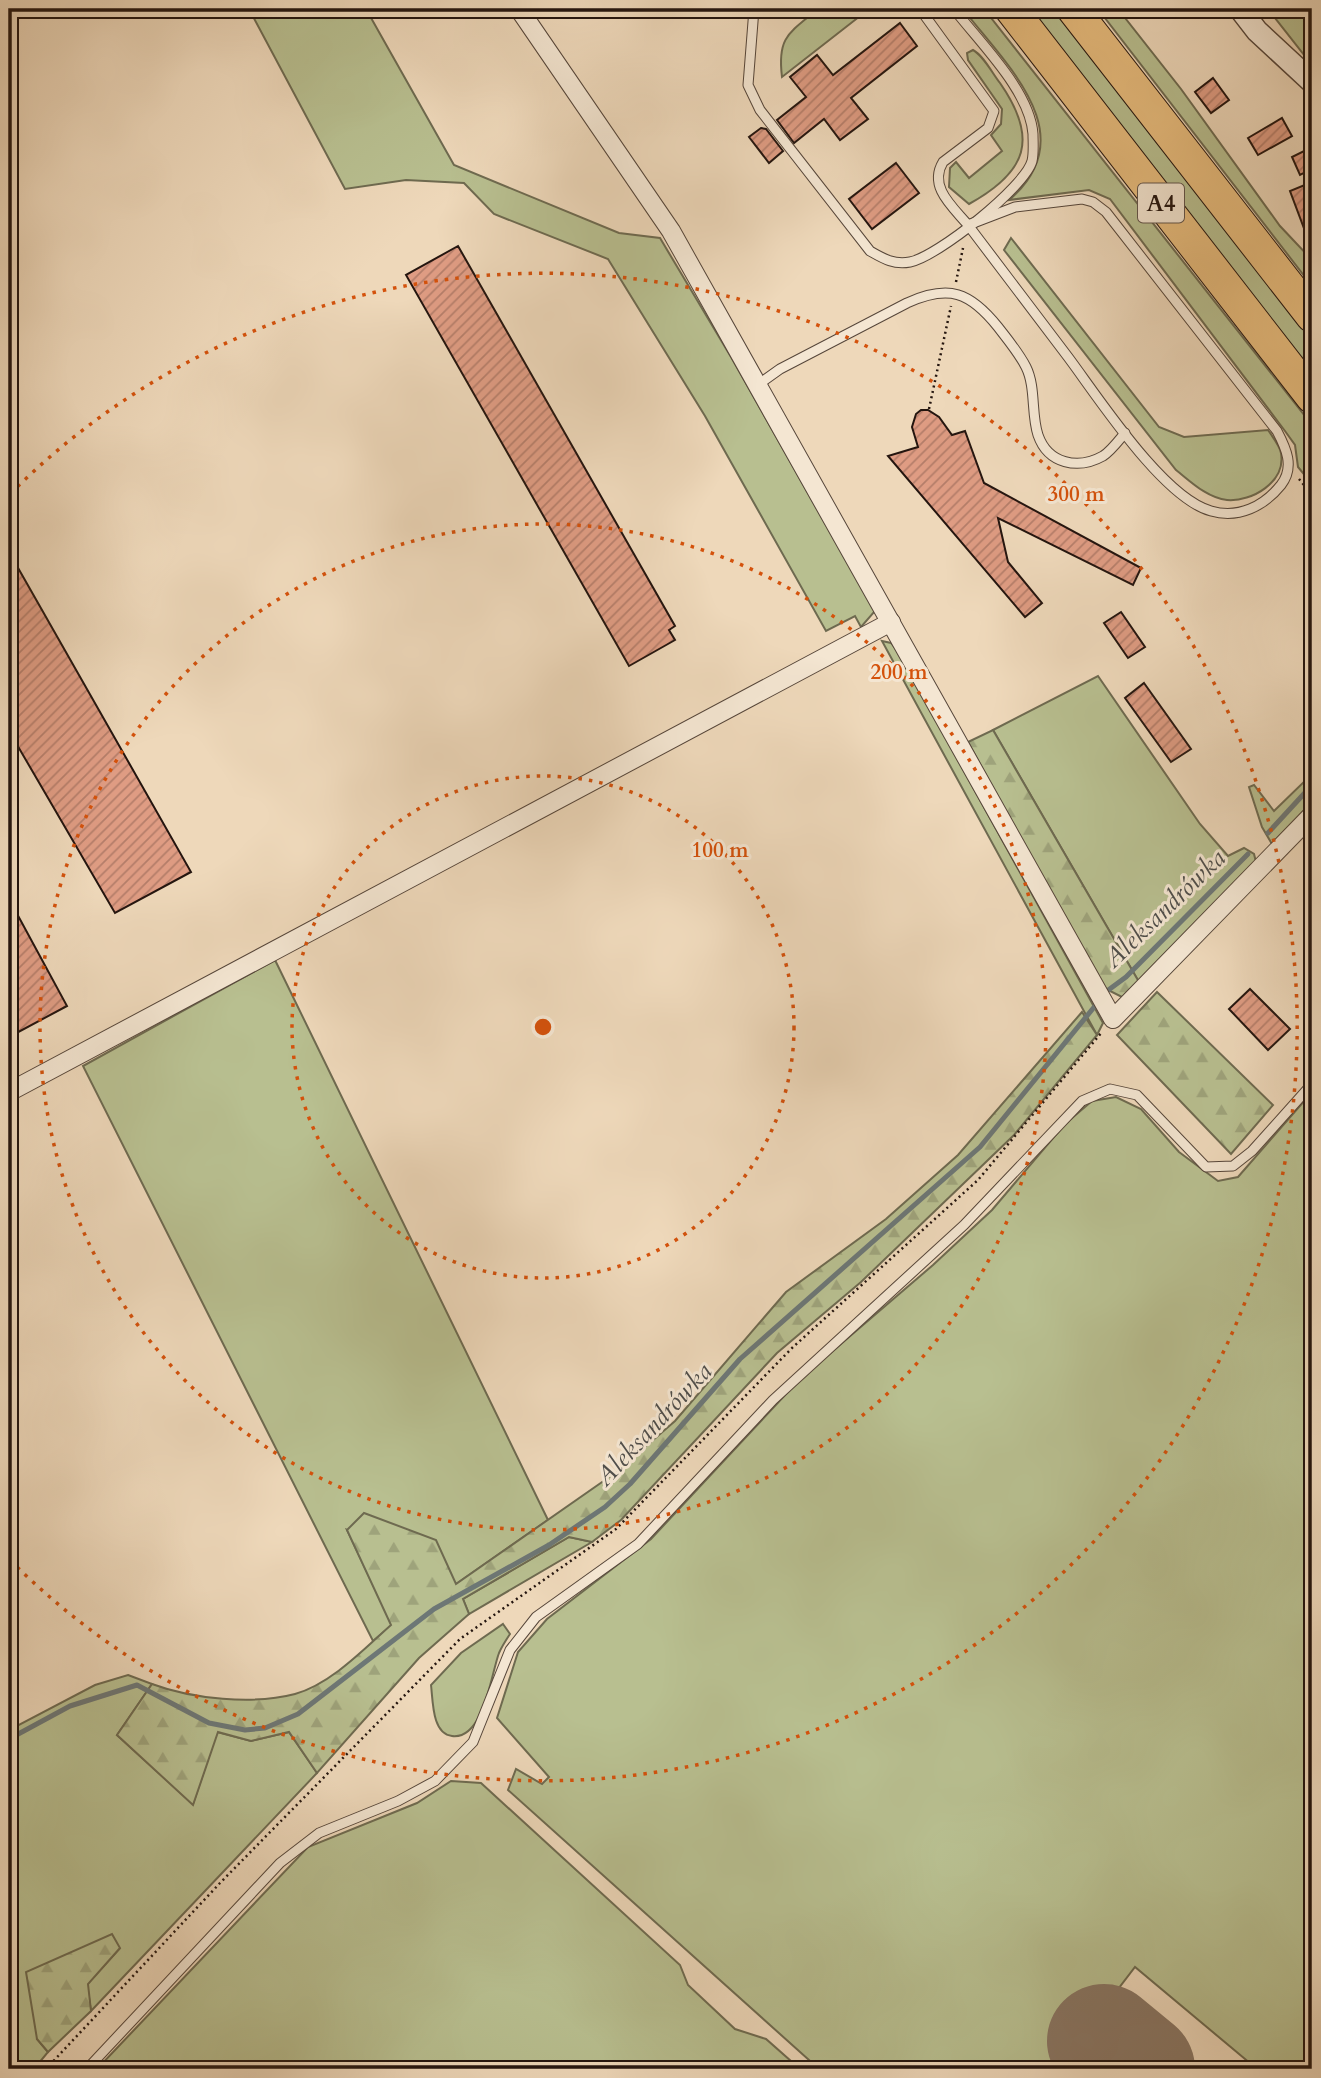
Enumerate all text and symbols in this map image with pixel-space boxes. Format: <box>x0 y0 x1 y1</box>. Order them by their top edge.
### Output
road number: A4 <box>1138 184 1184 222</box>
text: 300 m <box>1047 480 1105 509</box>
text: 200 m <box>870 658 928 687</box>
text: 100 m <box>691 836 749 865</box>
water label: Aleksandrówka <box>1095 841 1233 976</box>
centre of rings <box>531 1015 555 1039</box>
water label: Aleksandrówka <box>586 1355 720 1495</box>

